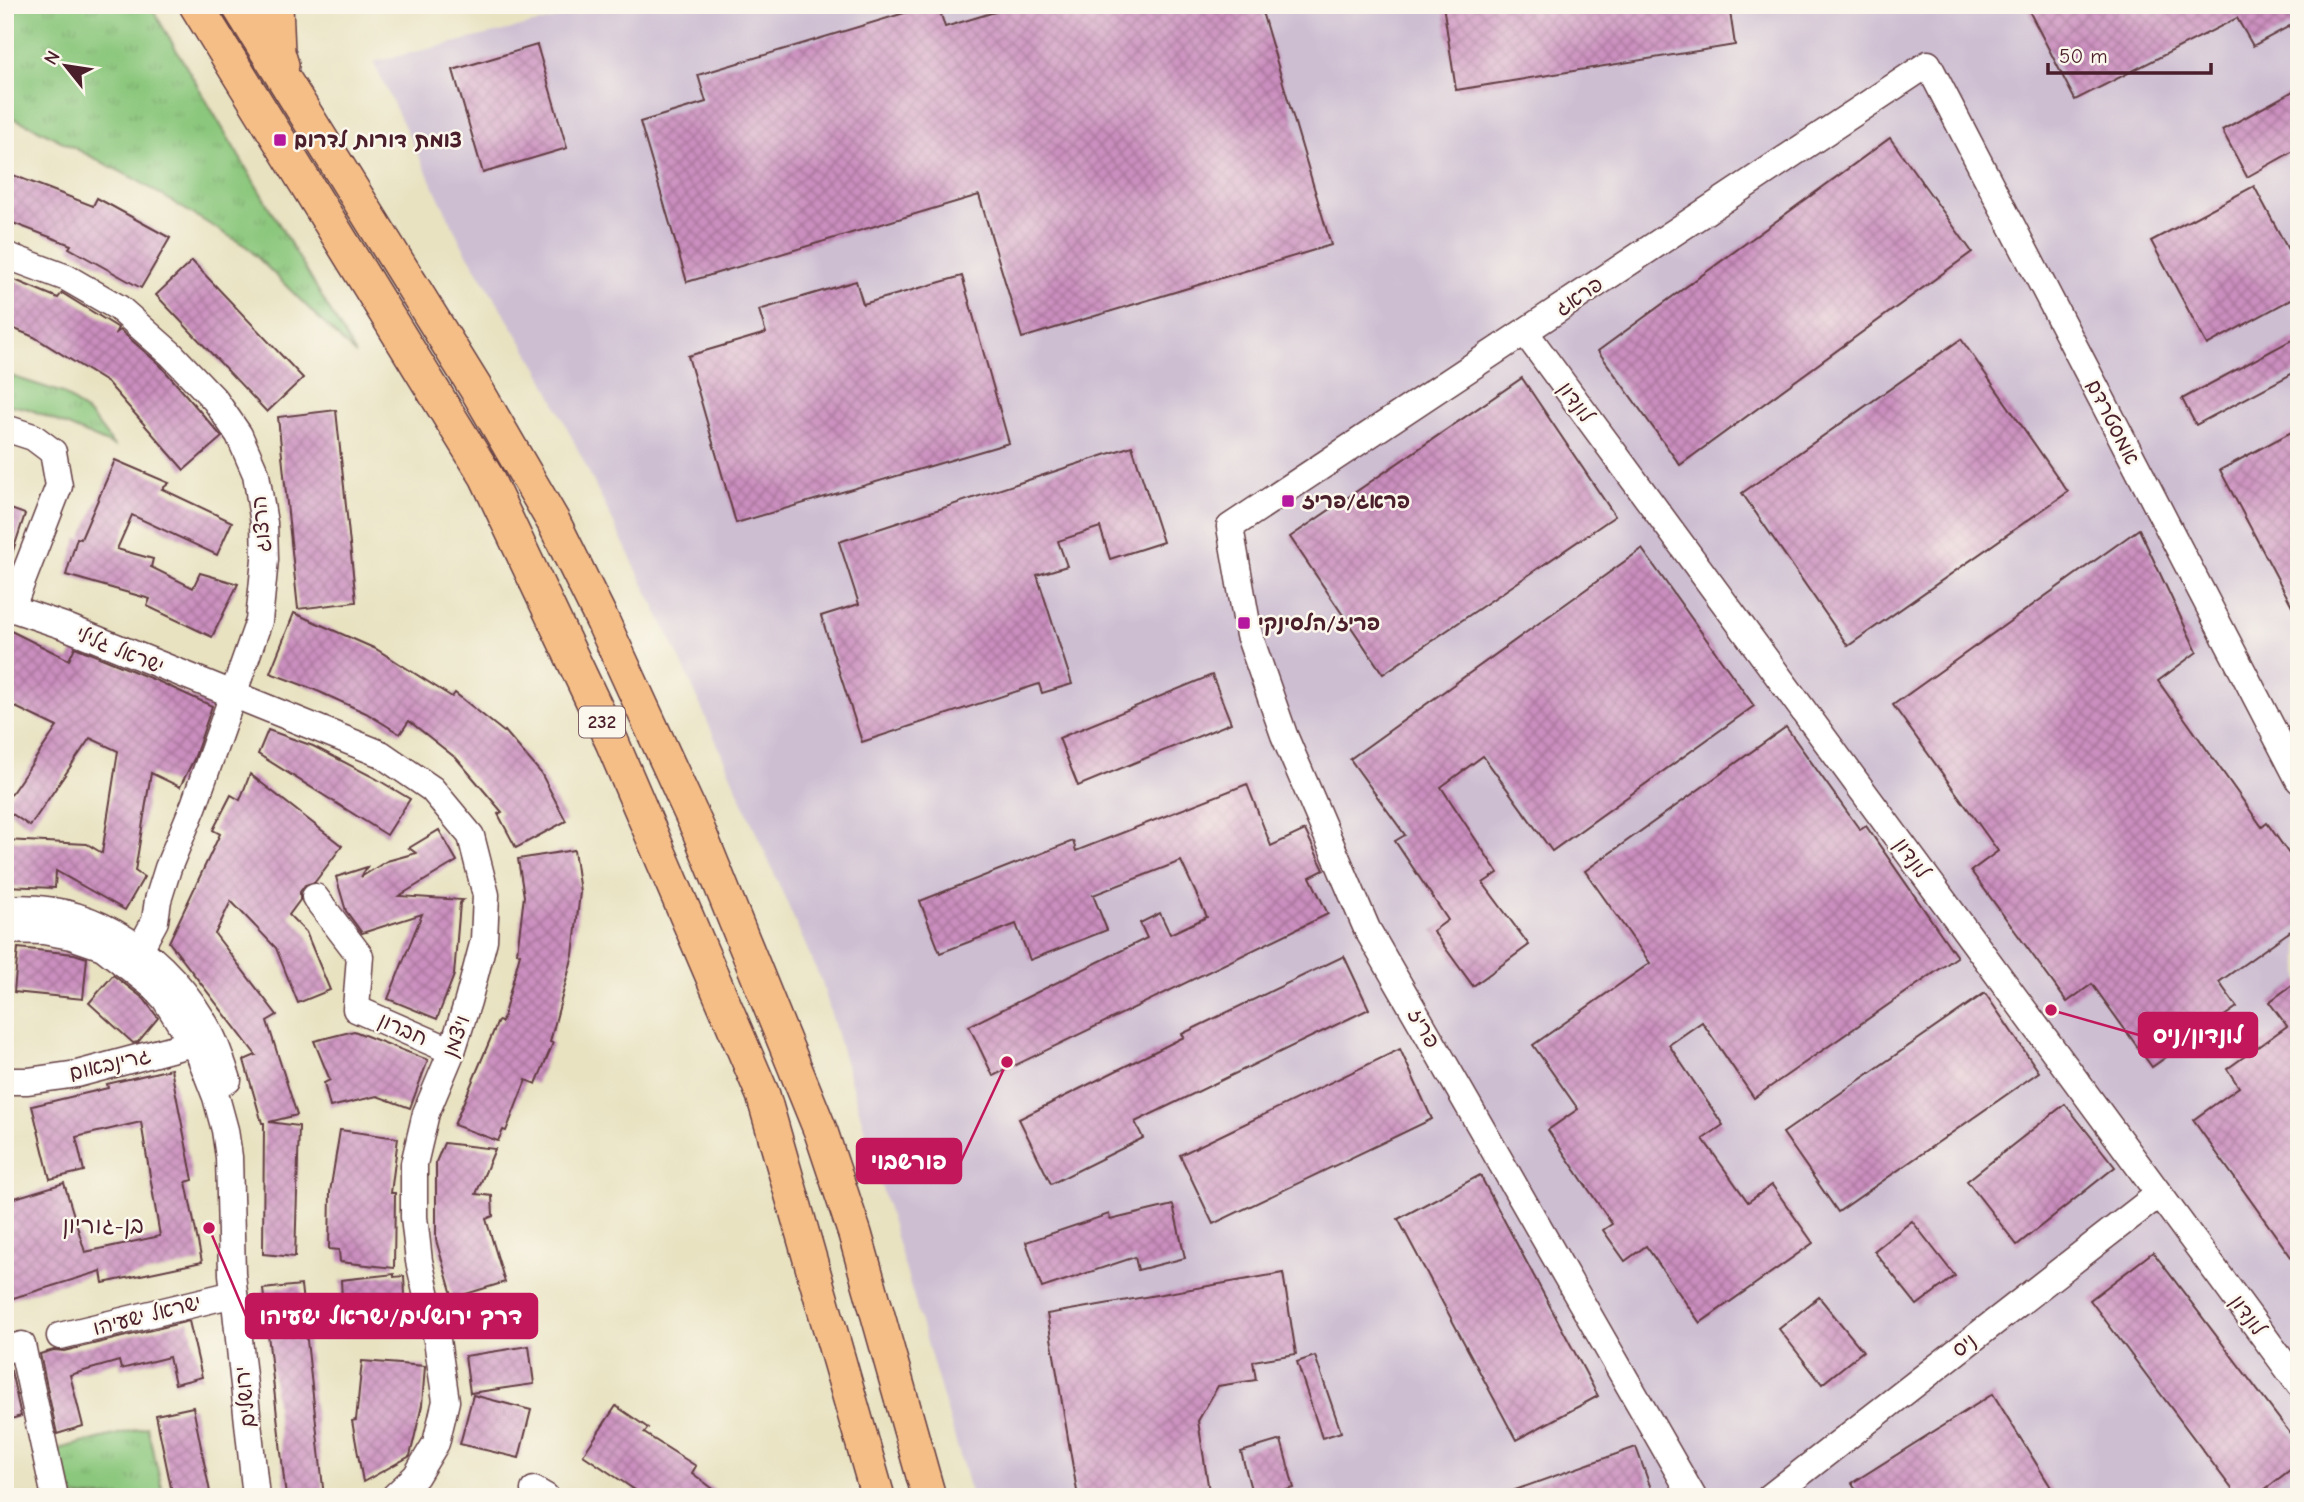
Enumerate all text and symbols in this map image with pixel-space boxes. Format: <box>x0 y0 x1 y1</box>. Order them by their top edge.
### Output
north arrow <box>32 32 102 102</box>
scale bar <box>2048 32 2211 76</box>
text: 50 m <box>2059 44 2108 68</box>
text: N <box>40 47 65 69</box>
place label: צומת דורות לדרום <box>294 128 462 152</box>
marker: צומת דורות לדרום <box>272 132 288 148</box>
street label: פראג <box>1551 271 1607 321</box>
street label: אמסטרדם <box>2081 375 2145 469</box>
street label: לונדון <box>1553 377 1599 428</box>
place label: פראג/פריז <box>1302 489 1410 513</box>
marker: פראג/פריז <box>1280 493 1296 509</box>
street label: הרצוג <box>247 495 275 553</box>
place label: פריז/הלסינקי <box>1258 611 1380 636</box>
marker: פריז/הלסינקי <box>1236 615 1252 631</box>
street label: ישראל גלילי <box>72 621 168 679</box>
road number: 232 <box>579 706 625 737</box>
street label: לונדון <box>1889 833 1935 884</box>
street label: פריז <box>1403 1004 1445 1052</box>
street label: חברון <box>375 1008 431 1051</box>
street label: ויצמן <box>437 1012 476 1061</box>
callout: לונדון/ניס <box>2139 1013 2257 1057</box>
text: לונדון/ניס <box>2153 1022 2245 1050</box>
street label: גרינבאום <box>67 1043 154 1086</box>
callout: פורשבוי <box>857 1139 961 1183</box>
text: פורשבוי <box>871 1148 947 1175</box>
district label: בן-גוריון <box>62 1212 144 1239</box>
street label: ישראל ישעיהו <box>90 1290 204 1340</box>
street label: לונדון <box>2225 1290 2271 1341</box>
callout: דרך ירושלים/ישראל ישעיהו <box>246 1294 537 1338</box>
text: דרך ירושלים/ישראל ישעיהו <box>259 1303 523 1330</box>
street label: ניס <box>1947 1328 1981 1362</box>
street label: ירושלים <box>230 1365 260 1429</box>

